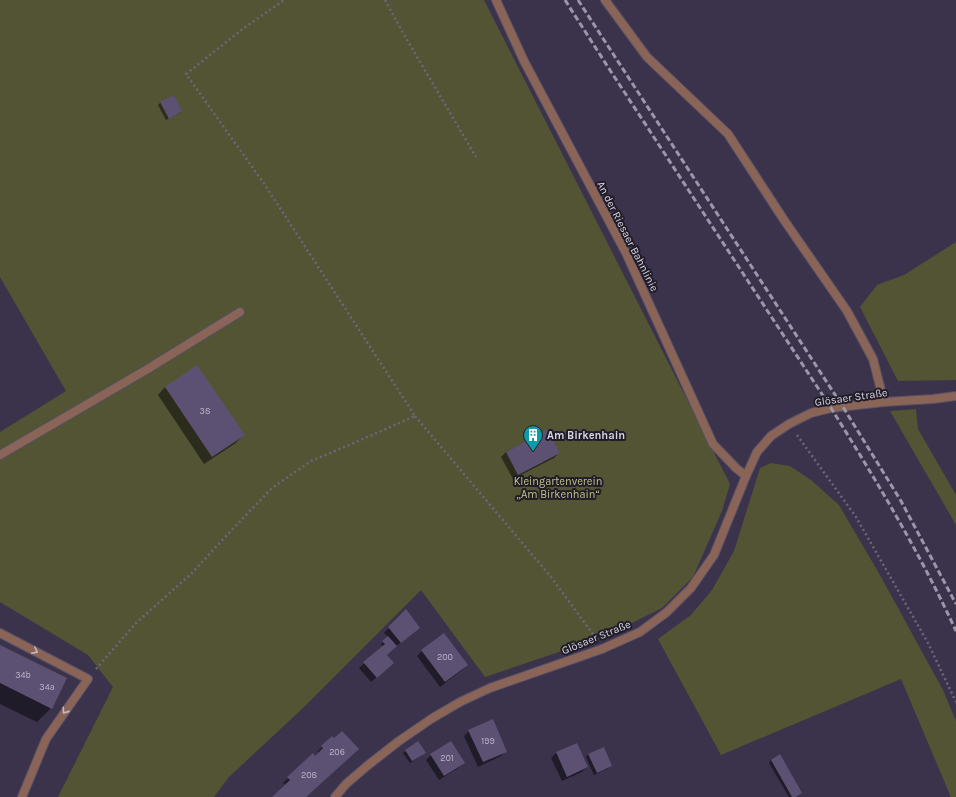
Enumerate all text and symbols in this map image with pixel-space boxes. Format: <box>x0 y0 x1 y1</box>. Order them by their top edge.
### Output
street label: An der Riesaer Bahnlinie <box>594 179 661 294</box>
street label: Glösaer Straße <box>814 386 889 409</box>
house number: 38 <box>200 406 211 416</box>
building icon: Am Birkenhain <box>522 424 544 452</box>
place label: Am Birkenhain <box>547 429 625 442</box>
park label: Kleingartenverein „Am Birkenhain“ <box>514 475 602 501</box>
street label: Glösaer Straße <box>560 618 633 657</box>
one-way arrow <box>30 647 38 654</box>
house number: 200 <box>437 652 453 662</box>
house number: 34b <box>15 670 31 680</box>
house number: 34a <box>39 682 55 692</box>
one-way arrow <box>62 707 70 714</box>
house number: 199 <box>481 736 495 746</box>
house number: 206 <box>329 747 345 757</box>
house number: 201 <box>440 753 454 763</box>
house number: 208 <box>301 770 318 780</box>

